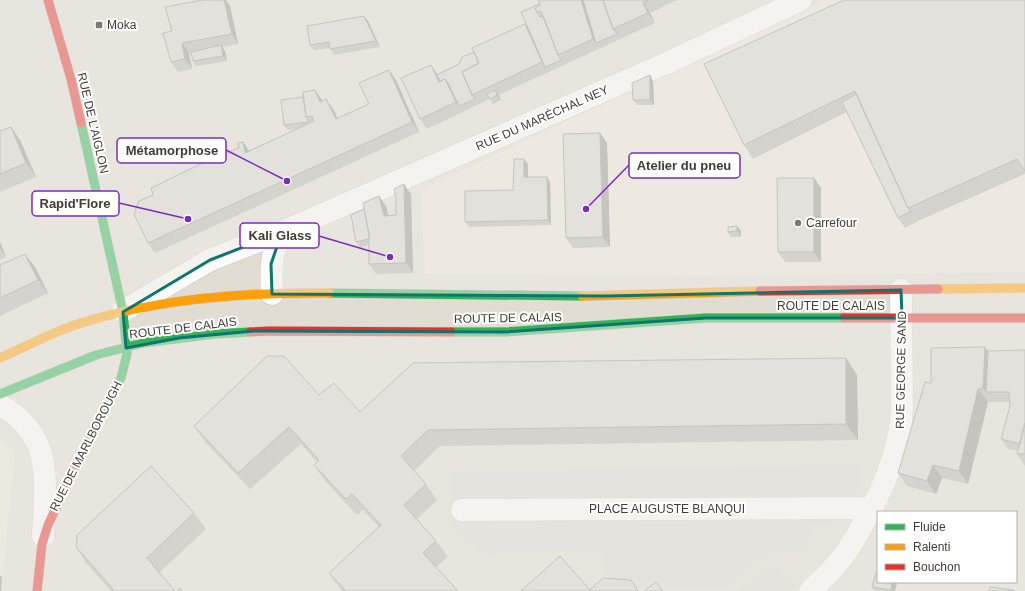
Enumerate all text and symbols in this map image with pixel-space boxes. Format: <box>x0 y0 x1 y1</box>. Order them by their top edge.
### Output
place label: Moka <box>107 18 137 32</box>
marker: Moka <box>94 20 104 30</box>
street label: RUE DE L'AIGLON <box>75 71 111 175</box>
street label: RUE DU MARÉCHAL NEY <box>473 81 610 154</box>
callout: Métamorphose <box>117 138 226 163</box>
text: Métamorphose <box>126 143 218 158</box>
callout: Atelier du pneu <box>629 153 740 178</box>
text: Atelier du pneu <box>637 158 731 173</box>
callout: Rapid'Flore <box>32 191 119 216</box>
text: Rapid'Flore <box>40 196 111 211</box>
place label: Carrefour <box>806 216 857 230</box>
marker: Carrefour <box>793 218 803 228</box>
callout: Kali Glass <box>240 223 319 248</box>
text: Kali Glass <box>249 228 311 243</box>
street label: ROUTE DE CALAIS <box>777 299 885 313</box>
street label: ROUTE DE CALAIS <box>454 310 562 326</box>
street label: RUE GEORGE SAND <box>893 311 909 429</box>
street label: ROUTE DE CALAIS <box>129 314 237 342</box>
street label: RUE DE MARLBOROUGH <box>47 379 125 513</box>
street label: PLACE AUGUSTE BLANQUI <box>589 502 745 516</box>
legend <box>877 511 1017 583</box>
text: Fluide <box>913 520 946 534</box>
text: Ralenti <box>913 540 950 554</box>
text: Bouchon <box>913 560 960 574</box>

